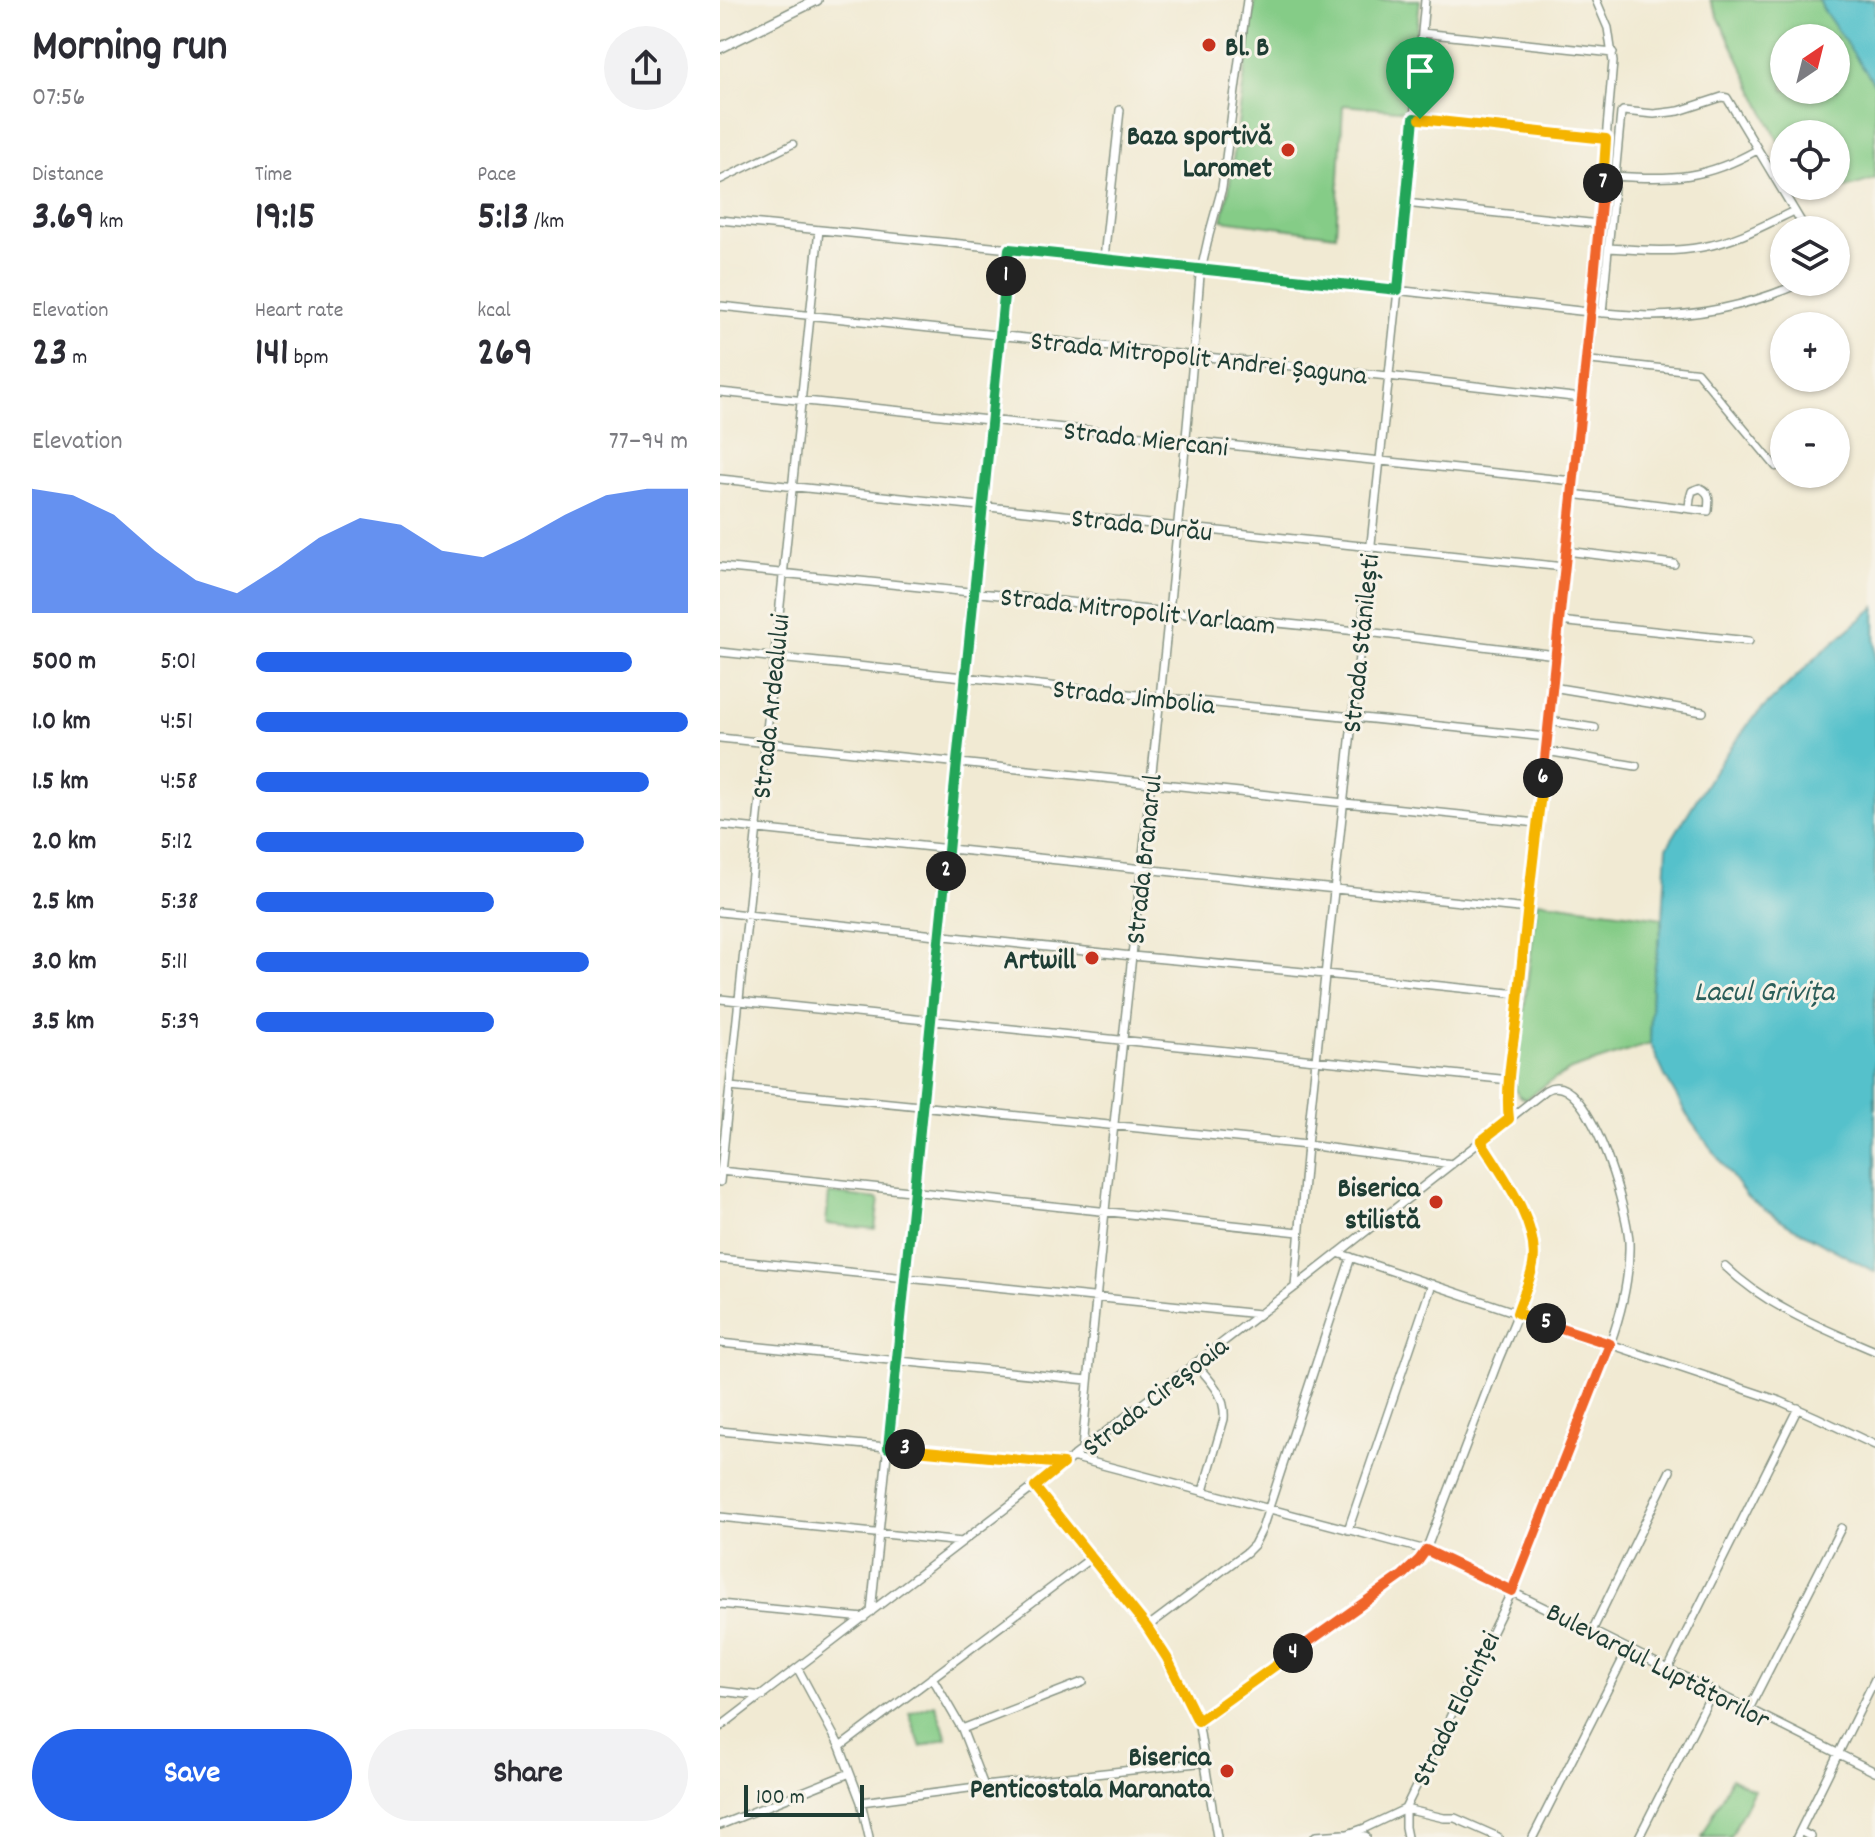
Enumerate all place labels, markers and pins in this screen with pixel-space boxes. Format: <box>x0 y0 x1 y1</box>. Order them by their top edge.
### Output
place label: Bl. B <box>1225 30 1269 70</box>
marker: Bl. B <box>1200 36 1218 54</box>
pin <box>1386 37 1454 119</box>
place label: Baza sportivă Laromet <box>1127 119 1273 191</box>
marker: Baza sportivă Laromet <box>1279 141 1297 159</box>
pin: 7 <box>1583 163 1623 203</box>
pin: 1 <box>986 256 1026 296</box>
pin: 6 <box>1523 758 1563 798</box>
pin: 2 <box>926 851 966 891</box>
place label: Artwill <box>1004 943 1076 983</box>
marker: Artwill <box>1083 949 1101 967</box>
place label: Biserica stilistă <box>1338 1171 1421 1243</box>
marker: Biserica stilistă <box>1427 1193 1445 1211</box>
pin: 5 <box>1526 1303 1566 1343</box>
pin: 3 <box>885 1429 925 1469</box>
pin: 4 <box>1273 1633 1313 1673</box>
place label: Biserica Penticostala Maranata <box>970 1740 1212 1812</box>
marker: Biserica Penticostala Maranata <box>1218 1762 1236 1780</box>

